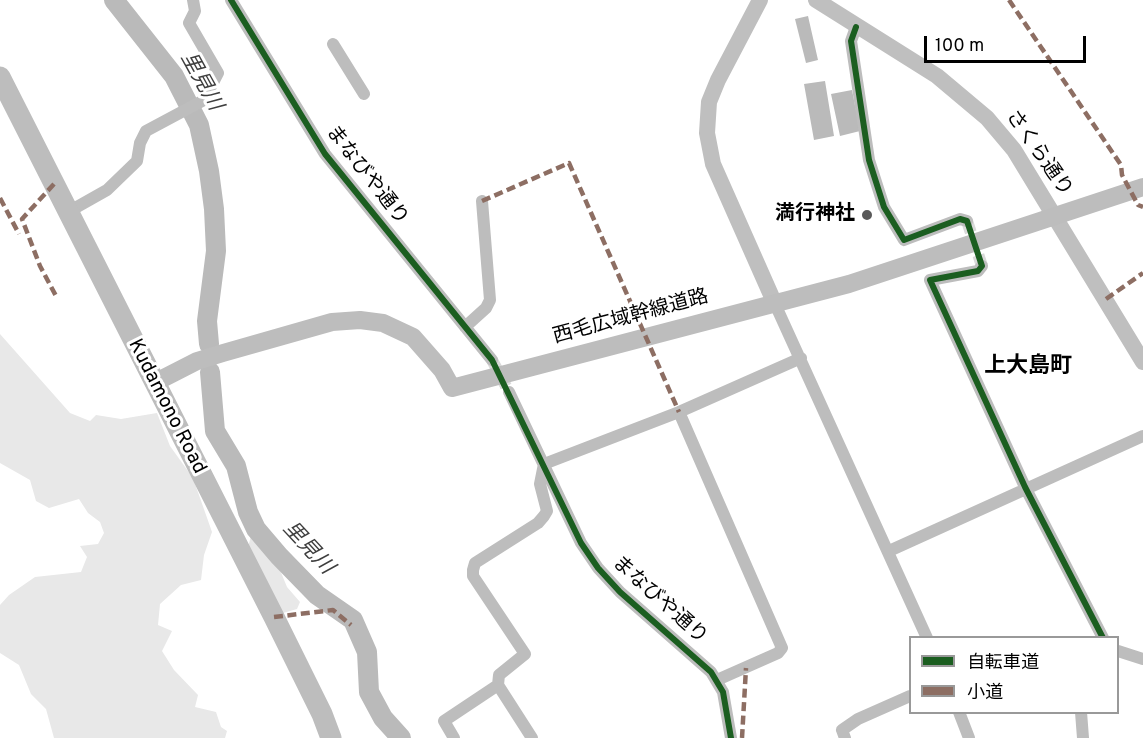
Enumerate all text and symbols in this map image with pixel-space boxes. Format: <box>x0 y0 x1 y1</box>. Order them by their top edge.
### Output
scale bar <box>927 24 1089 62</box>
text: 100 m <box>935 35 984 58</box>
water label: 里見川 <box>174 48 226 116</box>
street label: さくら通り <box>999 106 1077 202</box>
street label: まなびや通り <box>320 121 412 231</box>
place label: 満行神社 <box>775 203 855 227</box>
marker: 満行神社 <box>860 208 874 222</box>
street label: 西毛広域幹線道路 <box>551 286 711 350</box>
street label: Kudamono Road <box>122 335 210 479</box>
district label: 上大島町 <box>984 355 1072 381</box>
water label: 里見川 <box>276 517 338 581</box>
street label: まなびや通り <box>606 552 712 650</box>
legend <box>909 636 1119 714</box>
text: 自転車道 <box>967 652 1039 675</box>
text: 小道 <box>967 682 1003 705</box>

